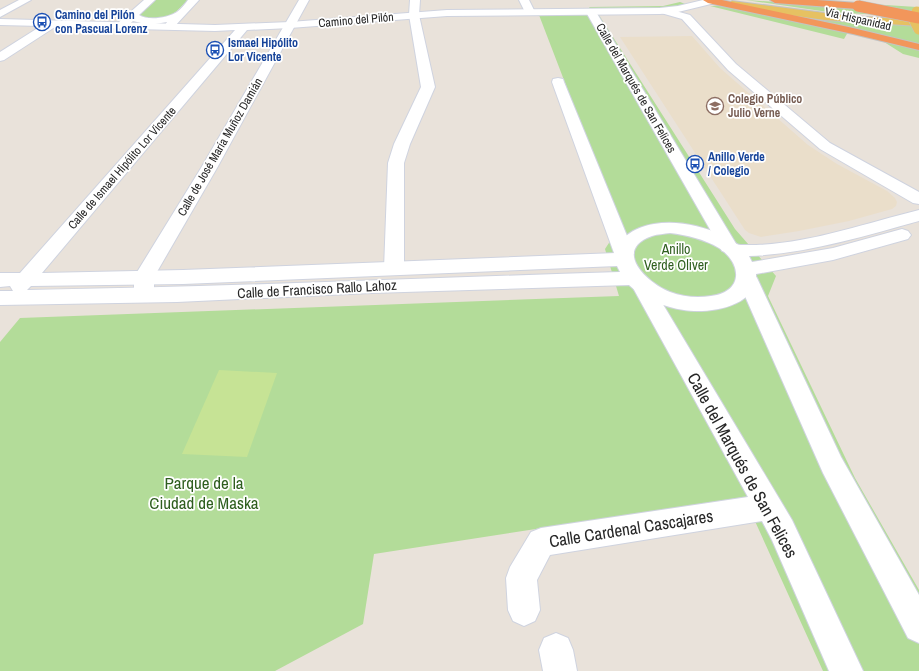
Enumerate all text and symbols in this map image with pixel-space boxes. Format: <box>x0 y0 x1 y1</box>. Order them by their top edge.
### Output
street label: Vía Hispanidad <box>823 4 893 34</box>
place label: Camino del Pilón con Pascual Lorenz <box>55 7 148 37</box>
street label: Camino del Pilón <box>318 9 394 31</box>
bus stop icon: Camino del Pilón con Pascual Lorenz <box>32 12 52 32</box>
street label: Calle del Marqués de San Felices <box>592 20 680 156</box>
place label: Ismael Hipólito Lor Vicente <box>228 35 298 65</box>
bus stop icon: Ismael Hipólito Lor Vicente <box>205 40 225 60</box>
street label: Calle de José María Muñoz Damián <box>174 75 266 219</box>
place label: Colegio Público Julio Verne <box>728 91 802 121</box>
school or university icon: Colegio Público Julio Verne <box>705 96 725 116</box>
street label: Calle de Ismael Hipólito Lor Vicente <box>64 103 180 233</box>
place label: Anillo Verde / Colegio <box>708 149 765 179</box>
bus stop icon: Anillo Verde / Colegio <box>685 154 705 174</box>
park label: Anillo Verde Oliver <box>644 240 708 274</box>
street label: Calle de Francisco Rallo Lahoz <box>237 276 397 302</box>
street label: Calle del Marqués de San Felices <box>682 368 804 562</box>
park label: Parque de la Ciudad de Maska <box>149 471 259 514</box>
street label: Calle Cardenal Cascajares <box>547 504 715 552</box>

